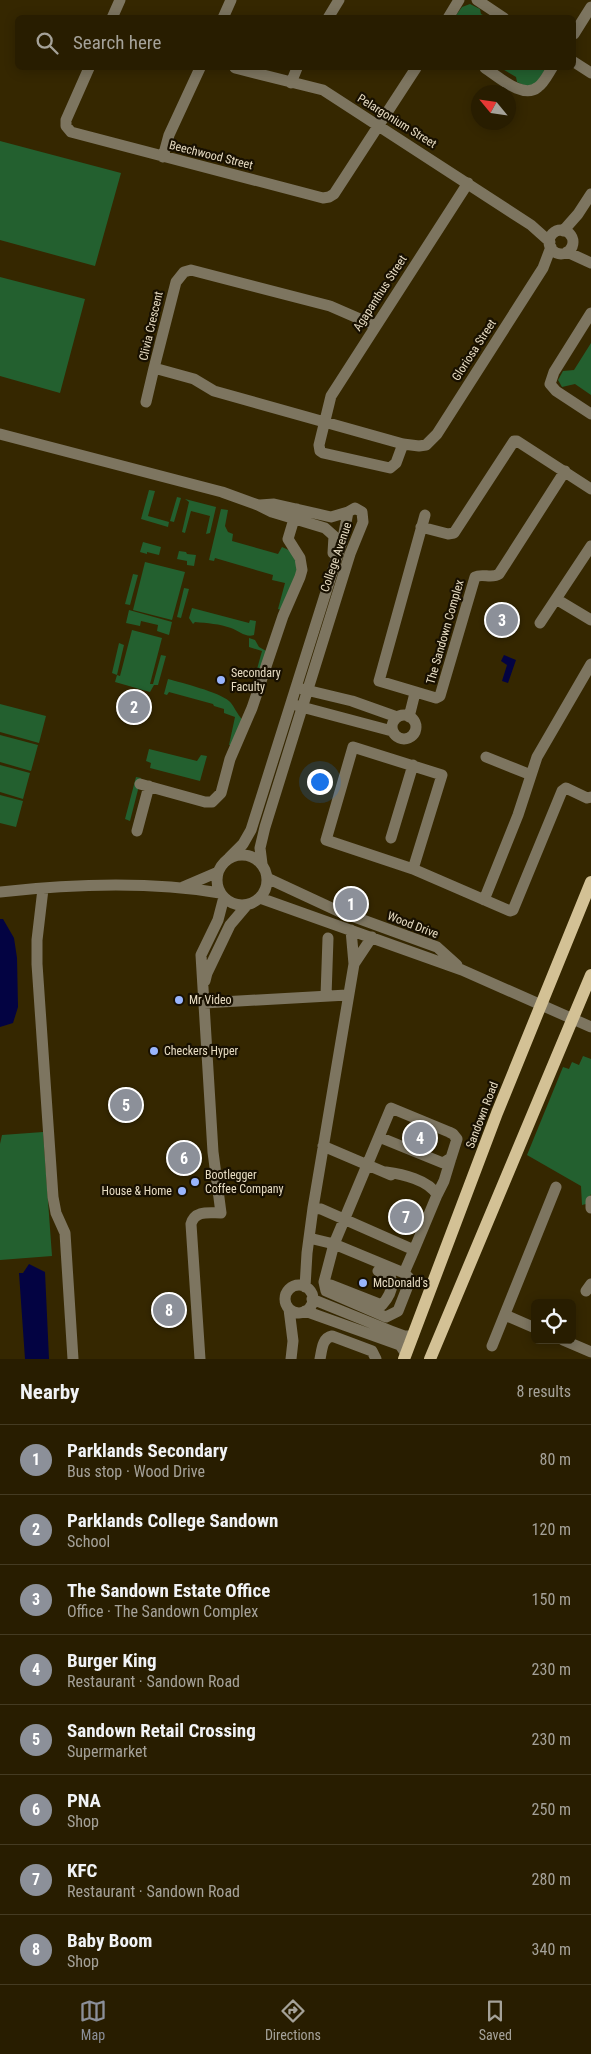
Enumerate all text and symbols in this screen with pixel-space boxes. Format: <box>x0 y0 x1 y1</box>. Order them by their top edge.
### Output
search box <box>15 15 576 70</box>
icon: search <box>33 29 61 57</box>
text: Search here <box>73 31 161 54</box>
north arrow <box>471 85 516 130</box>
street label: Pelargonium Street <box>355 91 439 151</box>
street label: Beechwood Street <box>168 138 255 172</box>
street label: Agapanthus Street <box>350 252 410 334</box>
street label: Clivia Crescent <box>136 290 166 362</box>
street label: Gloriosa Street <box>449 316 499 383</box>
street label: College Avenue <box>318 520 355 594</box>
street label: The Sandown Complex <box>423 578 467 686</box>
pin: 3 <box>486 601 518 639</box>
place label: Secondary Faculty <box>231 666 281 694</box>
marker: Secondary Faculty <box>215 674 227 686</box>
pin: 2 <box>118 688 150 726</box>
your location <box>307 769 333 795</box>
pin: 1 <box>335 885 367 923</box>
street label: Wood Drive <box>385 909 441 941</box>
place label: Mr Video <box>189 993 232 1007</box>
marker: Mr Video <box>173 994 185 1006</box>
place label: Checkers Hyper <box>164 1044 239 1058</box>
marker: Checkers Hyper <box>148 1045 160 1057</box>
street label: Sandown Road <box>463 1080 501 1150</box>
pin: 5 <box>110 1086 142 1124</box>
pin: 4 <box>404 1119 436 1157</box>
pin: 6 <box>168 1139 200 1177</box>
place label: Bootlegger Coffee Company <box>205 1168 284 1196</box>
marker: Bootlegger Coffee Company <box>189 1176 201 1188</box>
place label: House & Home <box>101 1184 172 1198</box>
marker: House & Home <box>176 1185 188 1197</box>
pin: 7 <box>390 1198 422 1236</box>
place label: McDonald's <box>373 1276 428 1290</box>
marker: McDonald's <box>357 1277 369 1289</box>
pin: 8 <box>153 1291 185 1329</box>
map controls <box>531 1299 576 1344</box>
button: locate <box>531 1299 576 1344</box>
text: Nearby <box>20 1380 79 1404</box>
text: 8 results <box>516 1382 571 1401</box>
text: Parklands Secondary <box>67 1439 228 1462</box>
text: 1 <box>32 1450 40 1469</box>
text: 80 m <box>539 1450 571 1469</box>
text: Bus stop · Wood Drive <box>67 1462 205 1481</box>
text: Parklands College Sandown <box>67 1509 278 1532</box>
text: 2 <box>32 1520 40 1539</box>
text: 120 m <box>532 1520 571 1539</box>
text: School <box>67 1532 110 1551</box>
text: The Sandown Estate Office <box>67 1579 270 1602</box>
text: 3 <box>32 1590 40 1609</box>
text: 150 m <box>532 1590 571 1609</box>
text: Office · The Sandown Complex <box>67 1602 258 1621</box>
text: Burger King <box>67 1649 157 1672</box>
text: 4 <box>32 1660 40 1679</box>
text: 230 m <box>532 1660 571 1679</box>
text: Restaurant · Sandown Road <box>67 1672 240 1691</box>
text: Sandown Retail Crossing <box>67 1719 256 1742</box>
text: 5 <box>32 1730 40 1749</box>
text: 230 m <box>532 1730 571 1749</box>
text: Supermarket <box>67 1742 147 1761</box>
text: PNA <box>67 1789 101 1812</box>
text: 6 <box>32 1800 40 1819</box>
text: 250 m <box>532 1800 571 1819</box>
text: Shop <box>67 1812 99 1831</box>
text: KFC <box>67 1859 97 1882</box>
text: 7 <box>32 1870 40 1889</box>
text: 280 m <box>532 1870 571 1889</box>
text: Restaurant · Sandown Road <box>67 1882 240 1901</box>
text: Baby Boom <box>67 1929 152 1952</box>
text: 8 <box>32 1940 40 1959</box>
text: 340 m <box>532 1940 571 1959</box>
text: Shop <box>67 1952 99 1971</box>
tab: Map <box>79 1997 107 2043</box>
tab: Directions <box>265 1997 321 2043</box>
tab: Saved <box>479 1997 512 2043</box>

